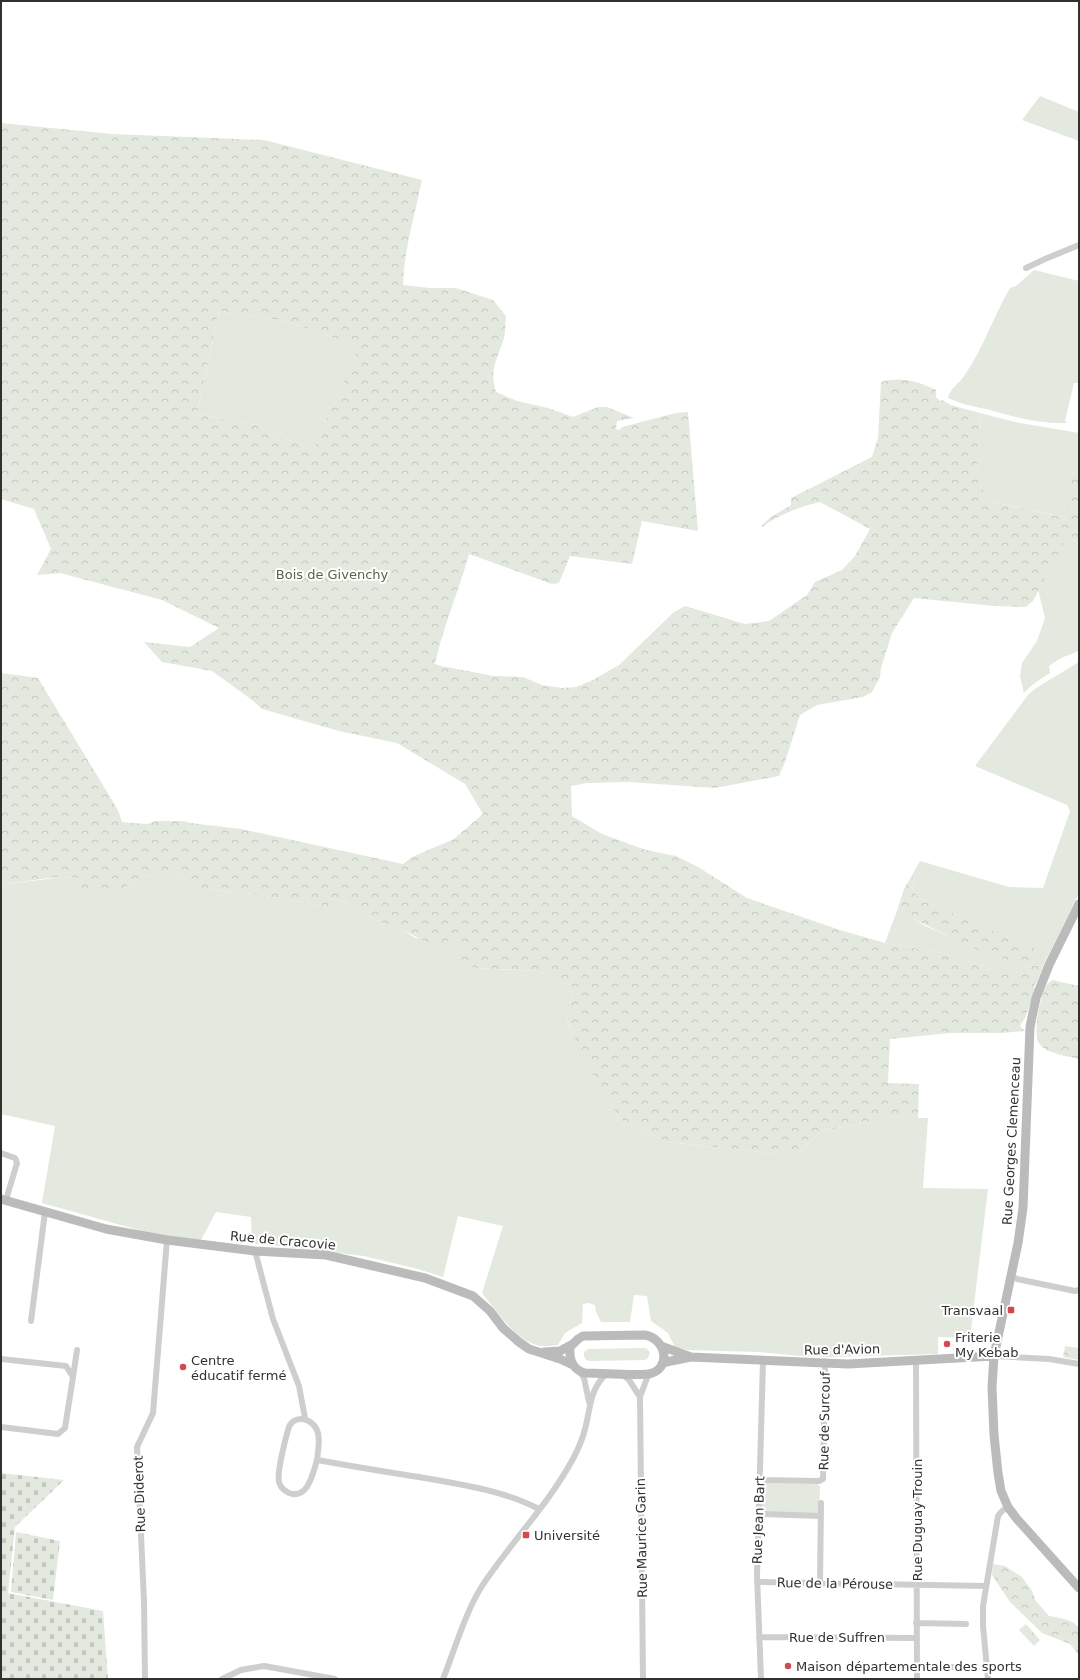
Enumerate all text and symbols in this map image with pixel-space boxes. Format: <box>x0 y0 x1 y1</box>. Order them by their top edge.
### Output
park label: Bois de Givenchy <box>276 567 389 582</box>
street label: Rue Georges Clemenceau <box>1000 1057 1023 1225</box>
street label: Rue de Cracovie <box>230 1228 336 1253</box>
place label: Transvaal <box>940 1303 1003 1318</box>
marker: Transvaal <box>1006 1305 1016 1315</box>
place label: Friterie My Kebab <box>955 1330 1018 1360</box>
marker: Friterie My Kebab <box>942 1339 952 1349</box>
street label: Rue d'Avion <box>804 1341 880 1358</box>
place label: Centre éducatif fermé <box>191 1353 286 1383</box>
marker: Centre éducatif fermé <box>178 1362 188 1372</box>
street label: Rue de Surcouf <box>816 1371 833 1470</box>
street label: Rue Diderot <box>131 1455 148 1533</box>
street label: Rue Duguay Trouin <box>910 1459 925 1581</box>
street label: Rue Jean Bart <box>749 1476 768 1564</box>
street label: Rue Maurice Garin <box>633 1478 650 1598</box>
place label: Université <box>534 1528 600 1543</box>
marker: Université <box>521 1530 531 1540</box>
street label: Rue de la Pérouse <box>777 1575 893 1592</box>
street label: Rue de Suffren <box>789 1630 885 1645</box>
place label: Maison départementale des sports <box>796 1659 1022 1674</box>
marker: Maison départementale des sports <box>783 1661 793 1671</box>

